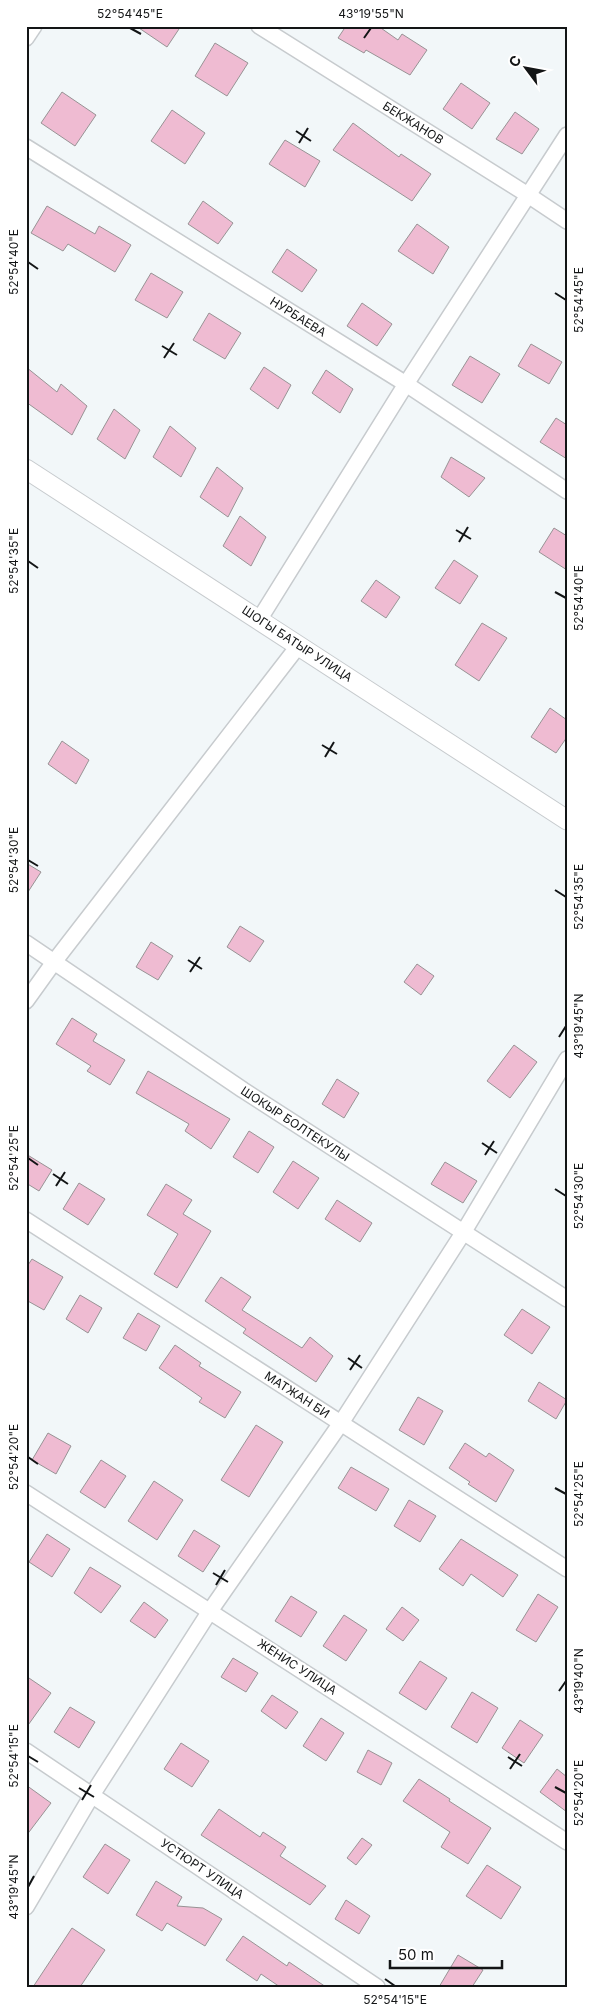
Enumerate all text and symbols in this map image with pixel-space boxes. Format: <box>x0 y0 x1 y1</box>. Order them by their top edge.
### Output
text: 52°54'45"E <box>97 6 163 21</box>
text: 43°19'55"N <box>338 6 404 21</box>
north arrow <box>500 42 550 92</box>
text: С <box>505 52 525 70</box>
street label: БЕКЖАНОВ <box>380 98 447 147</box>
text: 52°54'40"E <box>6 229 21 295</box>
text: 52°54'45"E <box>571 267 586 333</box>
street label: НУРБАЕВА <box>267 293 329 340</box>
text: 52°54'35"E <box>6 528 21 594</box>
text: 52°54'40"E <box>571 565 586 631</box>
street label: ШОГЫ БАТЫР УЛИЦА <box>239 602 355 685</box>
text: 52°54'30"E <box>6 827 21 893</box>
text: 52°54'35"E <box>571 864 586 930</box>
text: 43°19'45"N <box>571 993 586 1059</box>
street label: ШОКЫР БОЛТЕКУЛЫ <box>238 1083 352 1164</box>
text: 52°54'25"E <box>6 1125 21 1191</box>
text: 52°54'30"E <box>571 1163 586 1229</box>
street label: МАТЖАН БИ <box>262 1368 333 1421</box>
text: 52°54'20"E <box>6 1424 21 1490</box>
text: 52°54'25"E <box>571 1461 586 1527</box>
street label: ЖЕНИС УЛИЦА <box>255 1635 340 1698</box>
text: 43°19'40"N <box>571 1648 586 1714</box>
text: 52°54'15"E <box>6 1724 21 1788</box>
text: 52°54'20"E <box>571 1760 586 1826</box>
street label: УСТЮРТ УЛИЦА <box>158 1835 247 1902</box>
text: 43°19'45"N <box>6 1854 21 1920</box>
scale bar <box>390 1938 503 1970</box>
text: 50 m <box>398 1945 434 1964</box>
text: 52°54'15"E <box>363 1992 427 2007</box>

